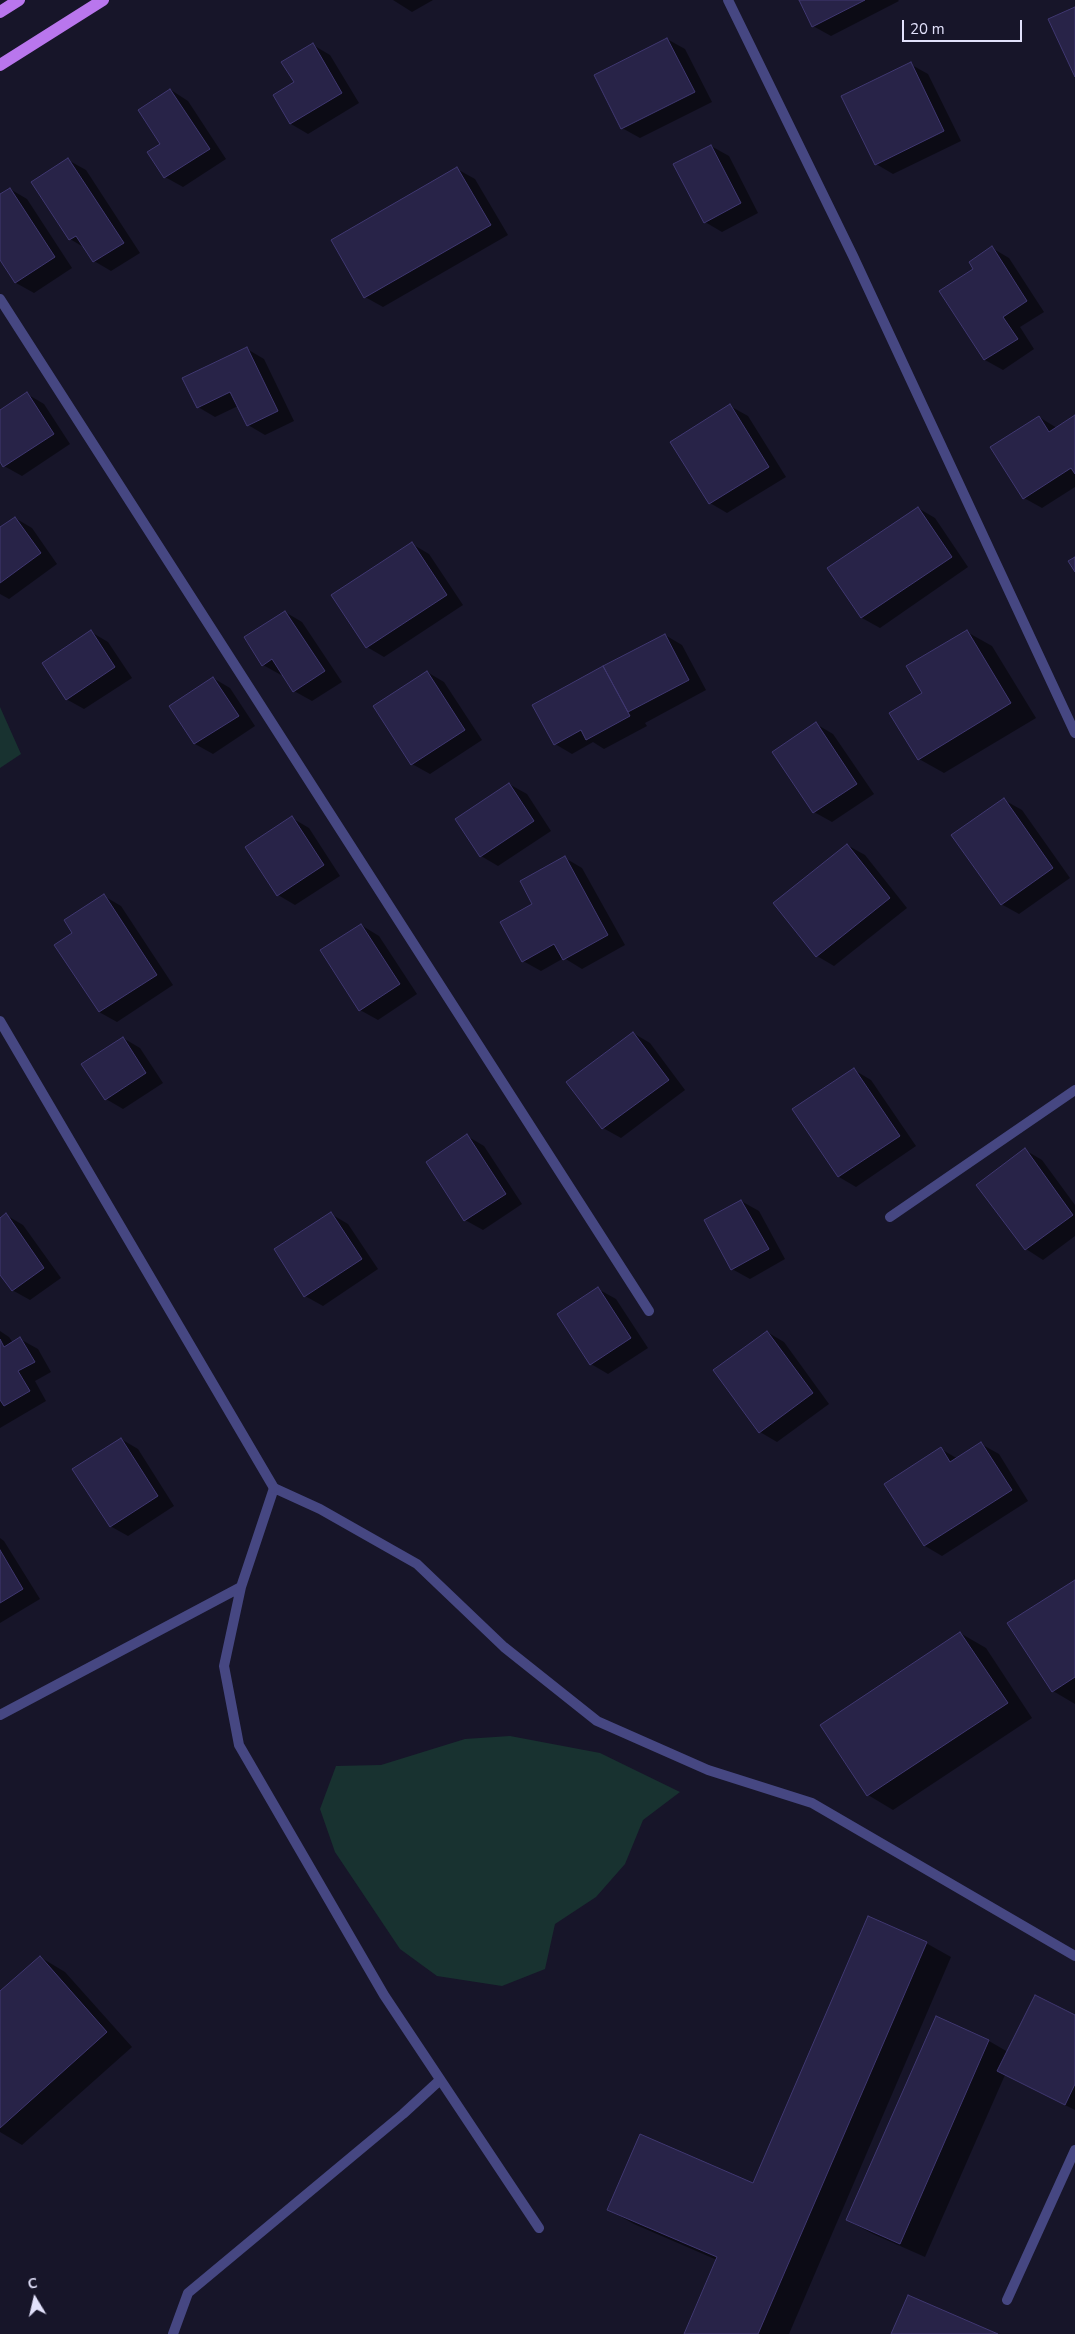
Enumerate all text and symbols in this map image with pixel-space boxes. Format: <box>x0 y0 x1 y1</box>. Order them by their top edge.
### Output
scale bar <box>905 10 1025 42</box>
text: 20 m <box>910 19 945 39</box>
north arrow <box>10 2274 60 2324</box>
text: С <box>26 2274 39 2294</box>

